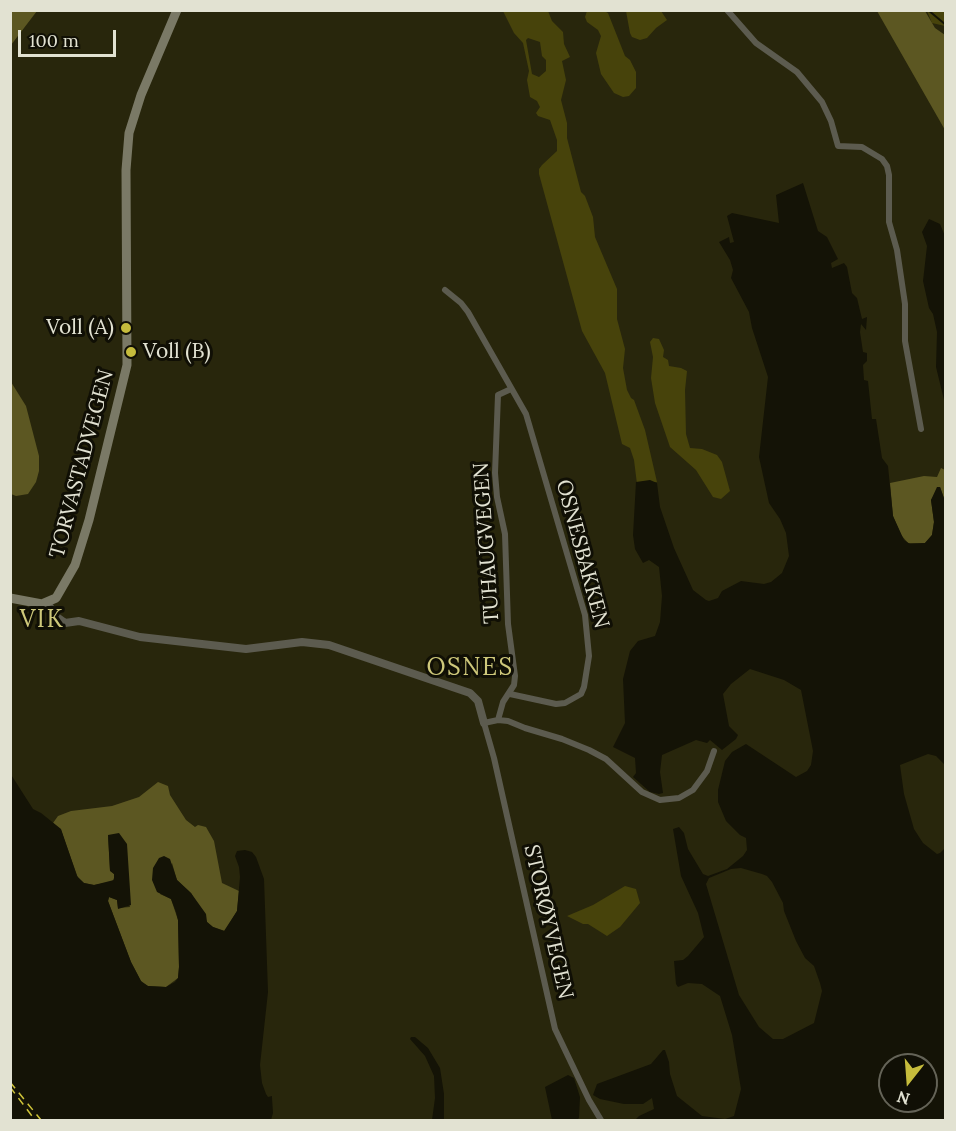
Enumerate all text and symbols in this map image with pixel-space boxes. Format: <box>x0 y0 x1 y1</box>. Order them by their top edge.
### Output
scale bar <box>21 18 118 56</box>
text: 100 m <box>29 29 79 52</box>
place label: Voll (A) <box>46 315 114 341</box>
marker: Voll (A) <box>119 321 133 335</box>
place label: Voll (B) <box>143 339 211 365</box>
marker: Voll (B) <box>124 345 138 359</box>
street label: TORVASTADVEGEN <box>45 367 119 561</box>
street label: TUHAUGVEGEN <box>469 462 505 624</box>
street label: OSNESBAKKEN <box>550 477 614 631</box>
district label: VIK <box>20 606 64 634</box>
district label: OSNES <box>427 654 513 682</box>
street label: STORØYVEGEN <box>518 842 578 1002</box>
north arrow <box>878 1053 938 1113</box>
text: N <box>894 1087 912 1110</box>

